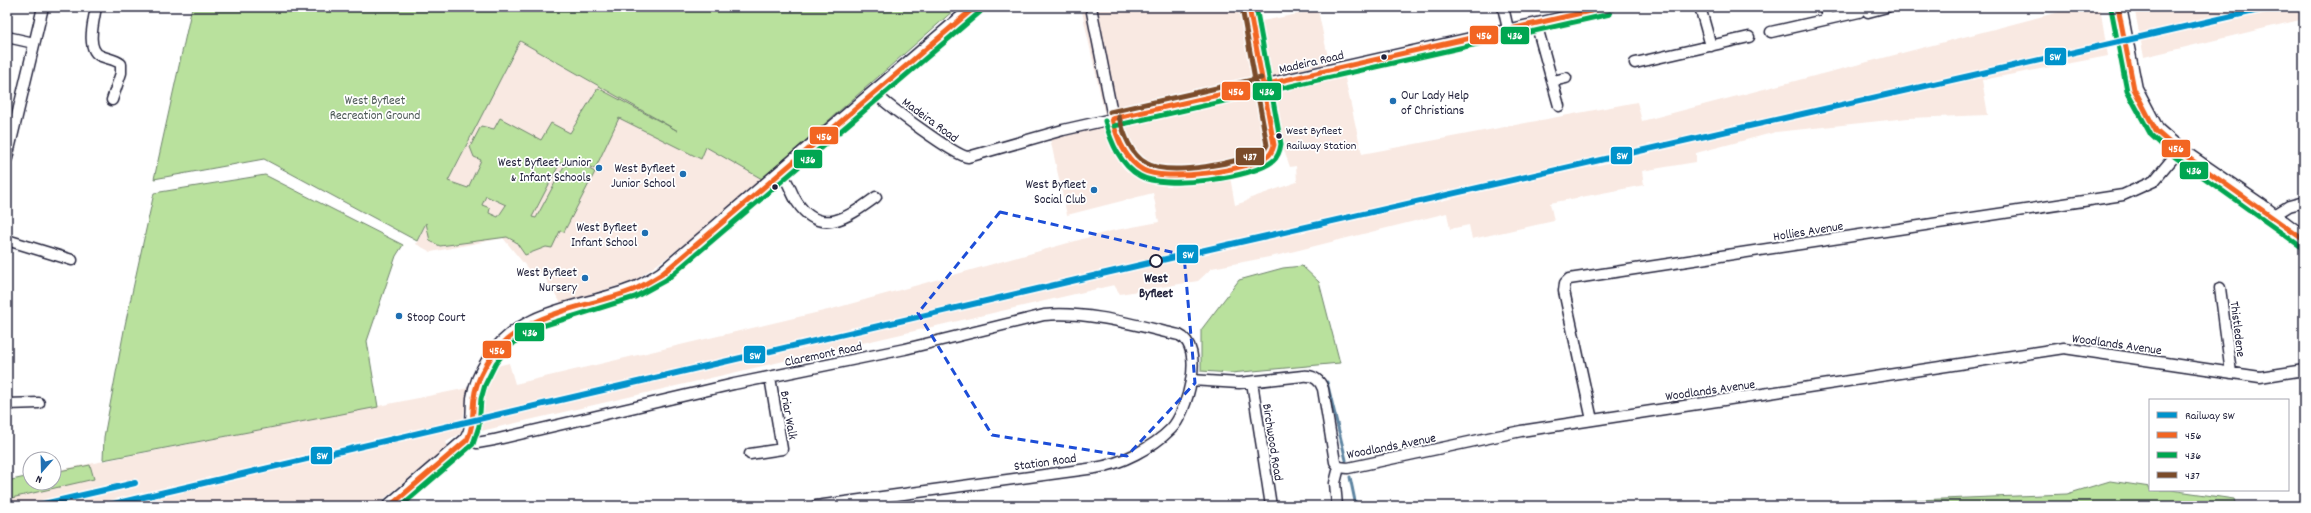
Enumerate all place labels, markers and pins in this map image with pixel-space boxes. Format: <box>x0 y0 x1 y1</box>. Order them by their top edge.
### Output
unlabelled marker <box>1379 52 1389 62</box>
place label: Our Lady Help of Christians <box>1401 87 1469 121</box>
marker: Our Lady Help of Christians <box>1388 96 1398 106</box>
place label: West Byfleet Railway Station <box>1286 123 1357 155</box>
marker: West Byfleet Railway Station <box>1274 131 1284 141</box>
place label: West Byfleet Junior & Infant Schools <box>498 154 591 188</box>
place label: West Byfleet Junior School <box>611 160 675 194</box>
marker: West Byfleet Junior & Infant Schools <box>594 163 604 173</box>
marker: West Byfleet Junior School <box>678 169 688 179</box>
place label: West Byfleet Social Club <box>1025 176 1086 210</box>
unlabelled marker <box>770 182 780 192</box>
marker: West Byfleet Social Club <box>1089 185 1099 195</box>
place label: West Byfleet Infant School <box>571 219 637 253</box>
marker: West Byfleet Infant School <box>640 228 650 238</box>
marker: West Byfleet <box>1149 254 1163 268</box>
place label: West Byfleet Nursery <box>516 264 578 298</box>
place label: West Byfleet <box>1139 270 1173 304</box>
marker: West Byfleet Nursery <box>580 273 590 283</box>
place label: Stoop Court <box>407 309 466 328</box>
marker: Stoop Court <box>394 311 404 321</box>

